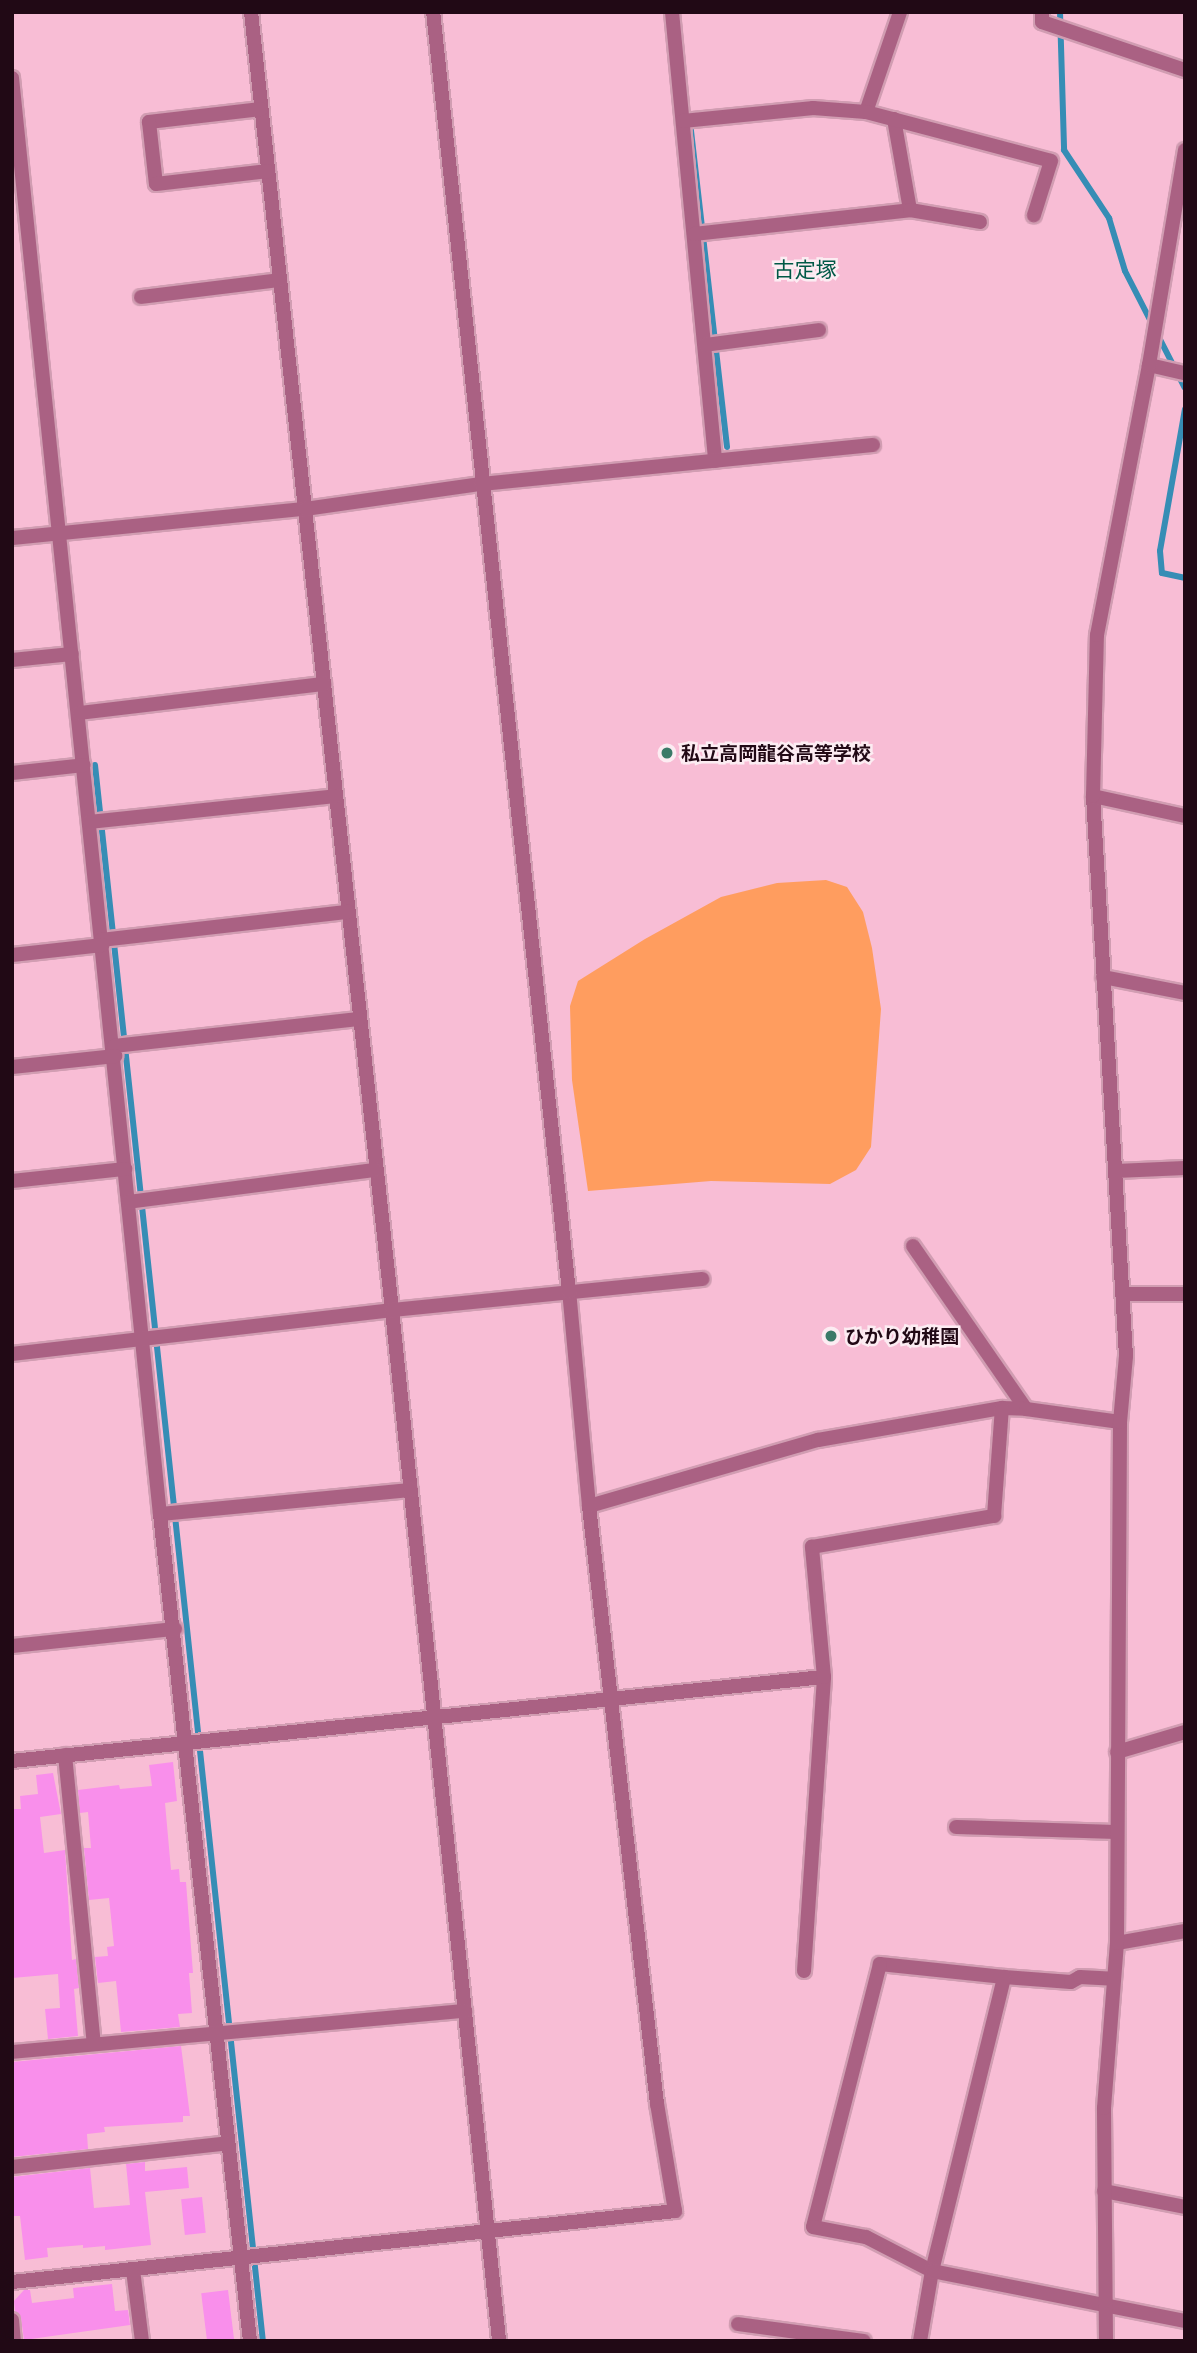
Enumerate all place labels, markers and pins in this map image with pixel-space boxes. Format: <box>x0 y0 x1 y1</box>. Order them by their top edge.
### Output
place label: 私立高岡龍谷高等学校 <box>681 742 871 764</box>
marker: 私立高岡龍谷高等学校 <box>659 745 675 761</box>
place label: ひかり幼稚園 <box>845 1325 959 1347</box>
marker: ひかり幼稚園 <box>823 1328 839 1344</box>

